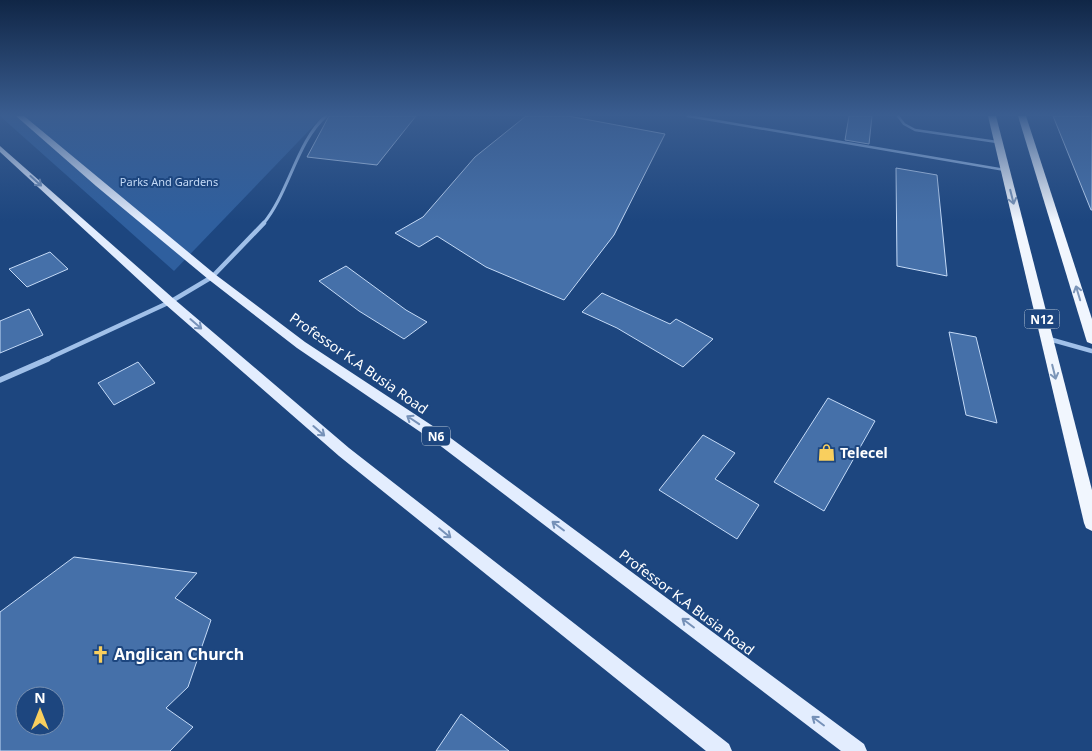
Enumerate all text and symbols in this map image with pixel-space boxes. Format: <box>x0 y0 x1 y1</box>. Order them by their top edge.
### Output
park label: Parks And Gardens <box>120 174 218 189</box>
one-way arrow <box>29 175 42 187</box>
one-way arrow <box>1008 188 1017 204</box>
one-way arrow <box>1072 285 1082 301</box>
street label: Professor K.A Busia Road <box>286 308 432 418</box>
road number: N12 <box>1024 310 1060 328</box>
one-way arrow <box>189 319 202 330</box>
one-way arrow <box>1050 363 1060 379</box>
one-way arrow <box>406 415 420 425</box>
one-way arrow <box>312 425 325 437</box>
road number: N6 <box>422 426 450 446</box>
shop icon: Telecel <box>816 442 836 462</box>
place label: Telecel <box>840 443 888 462</box>
one-way arrow <box>551 521 565 531</box>
one-way arrow <box>438 528 451 539</box>
street label: Professor K.A Busia Road <box>616 545 758 659</box>
one-way arrow <box>681 618 695 628</box>
place label: Anglican Church <box>114 643 244 665</box>
church icon: Anglican Church <box>90 644 110 664</box>
north arrow <box>15 686 65 736</box>
text: N <box>34 688 46 707</box>
one-way arrow <box>812 716 825 727</box>

